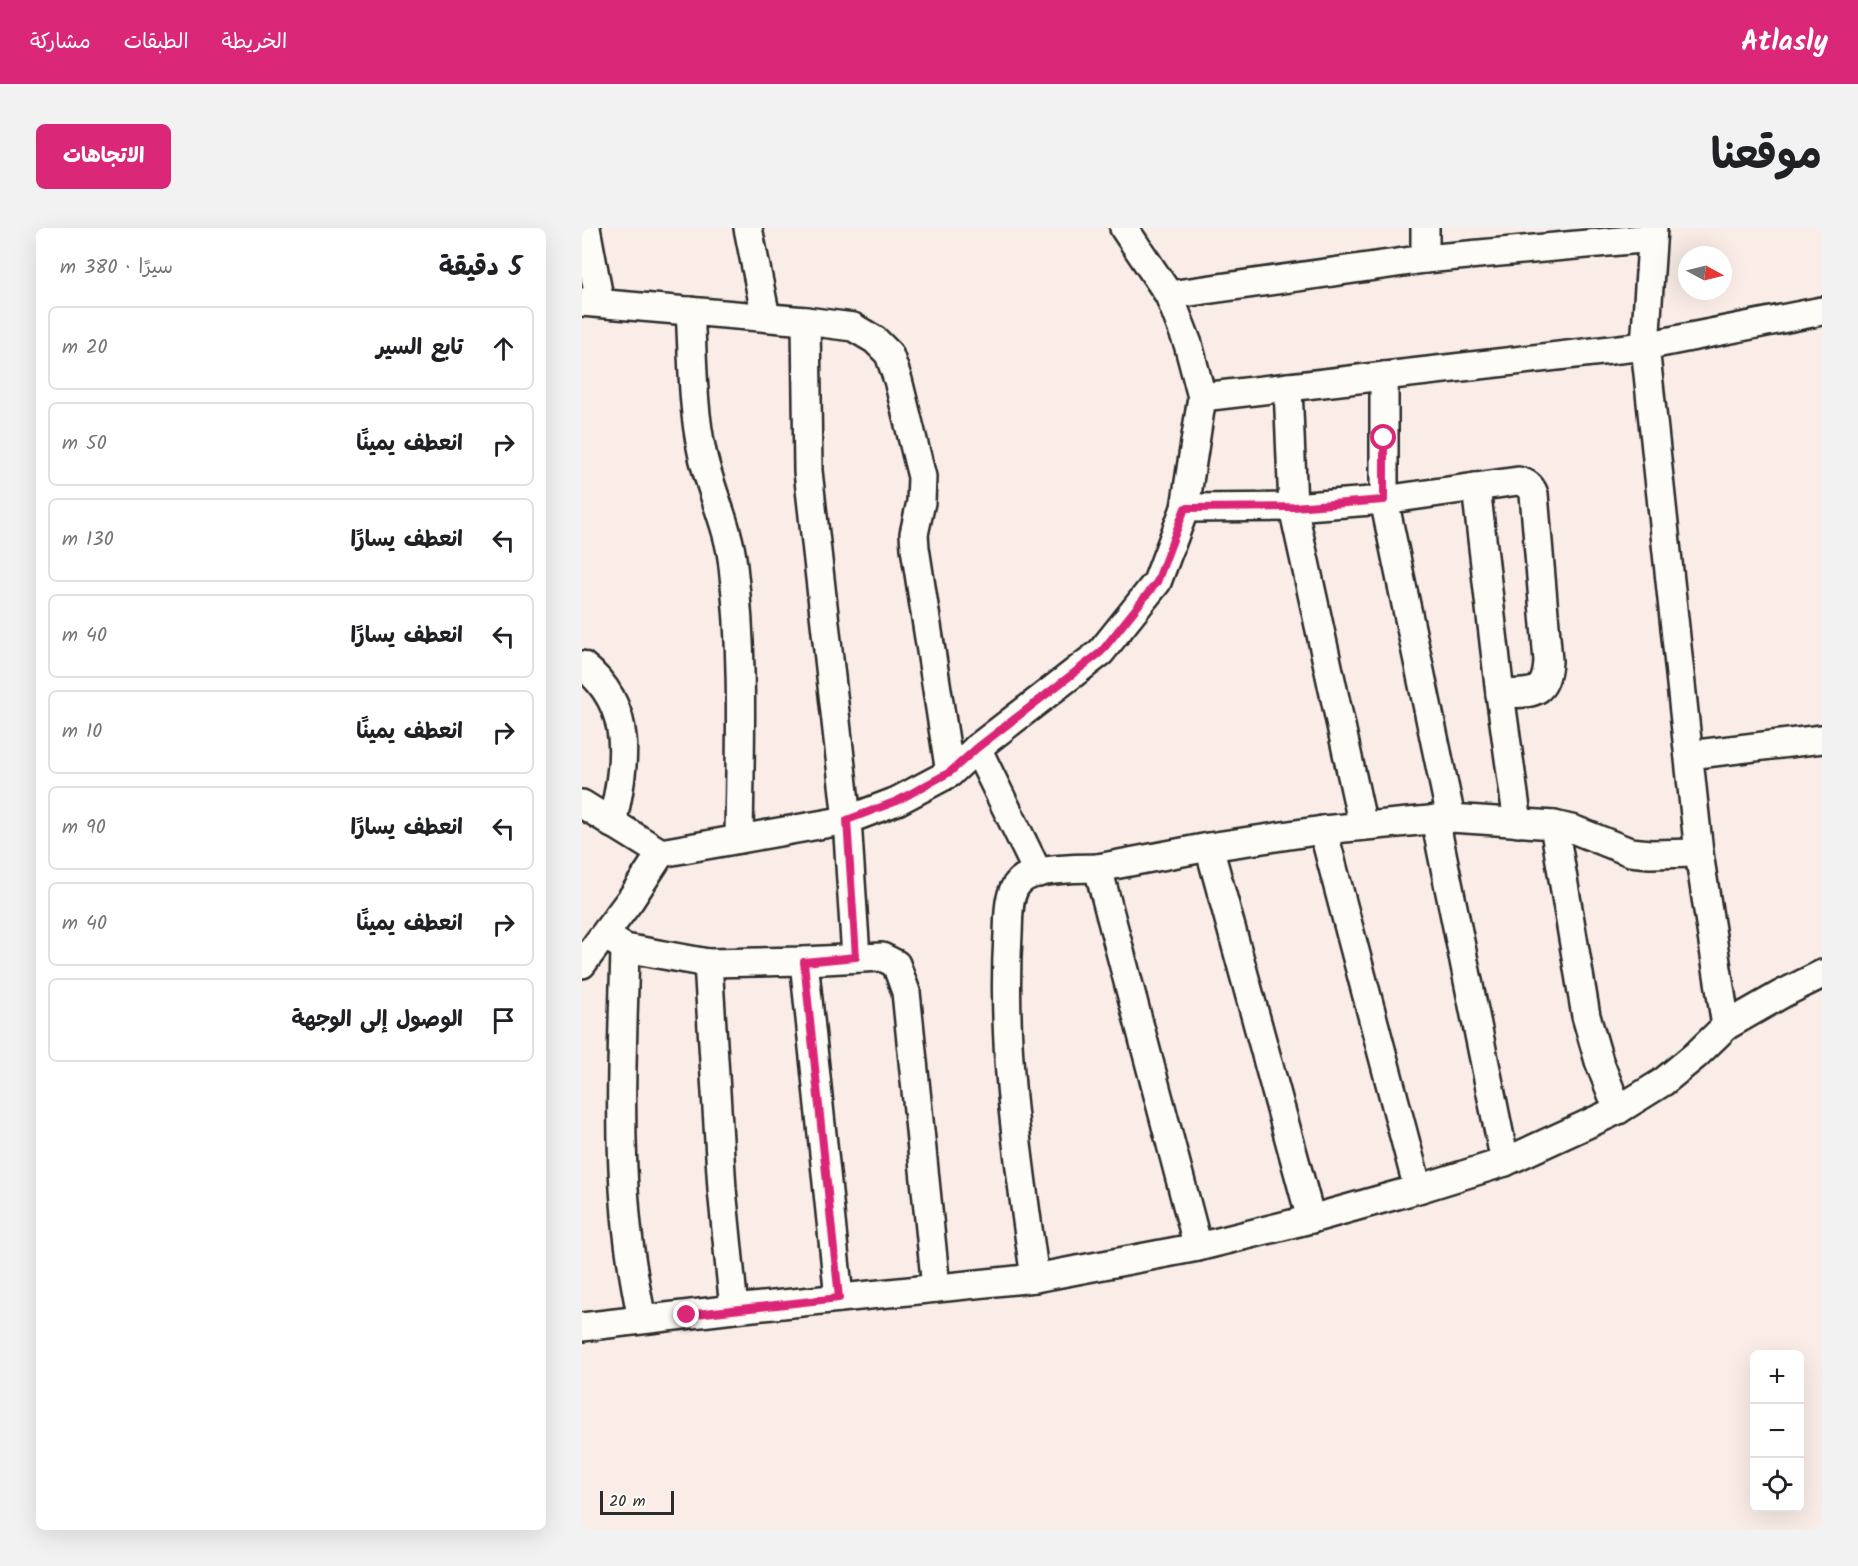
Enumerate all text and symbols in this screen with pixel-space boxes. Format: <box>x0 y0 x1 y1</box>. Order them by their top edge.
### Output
text: Atlasly <box>1741 20 1828 65</box>
text: مشاركة <box>30 26 91 59</box>
text: الطبقات <box>124 26 189 59</box>
text: الخريطة <box>222 26 287 59</box>
text: موقعنا <box>1711 123 1822 190</box>
button: الاتجاهات <box>36 124 171 189</box>
north arrow <box>1678 246 1732 300</box>
text: 5 دقيقة <box>439 247 522 289</box>
text: سيرًا · 380 m <box>60 252 173 284</box>
text: تابع السير <box>376 331 463 366</box>
text: 20 m <box>62 332 108 364</box>
icon: ahead <box>487 332 520 365</box>
route start <box>1370 424 1396 450</box>
text: انعطف يمينًا <box>356 427 463 462</box>
text: 50 m <box>62 428 107 460</box>
icon: right <box>487 428 520 461</box>
text: انعطف يسارًا <box>351 523 463 558</box>
text: 130 m <box>62 524 114 556</box>
icon: left <box>487 524 520 557</box>
text: انعطف يسارًا <box>351 619 463 654</box>
text: 40 m <box>62 620 107 652</box>
icon: left <box>487 620 520 653</box>
text: انعطف يمينًا <box>356 715 463 750</box>
text: 10 m <box>62 716 102 748</box>
icon: right <box>487 716 520 749</box>
text: انعطف يسارًا <box>351 811 463 846</box>
text: 90 m <box>62 812 106 844</box>
icon: left <box>487 812 520 845</box>
text: انعطف يمينًا <box>356 907 463 942</box>
text: 40 m <box>62 908 107 940</box>
icon: right <box>487 908 520 941</box>
text: الوصول إلى الوجهة <box>291 1003 463 1038</box>
icon: arrive <box>487 1004 520 1037</box>
route end <box>673 1301 699 1327</box>
map controls <box>1750 1350 1804 1512</box>
button: + <box>1750 1350 1804 1404</box>
button: − <box>1750 1404 1804 1458</box>
button: locate <box>1750 1458 1804 1512</box>
scale bar <box>600 1488 674 1516</box>
text: 20 m <box>609 1489 645 1514</box>

